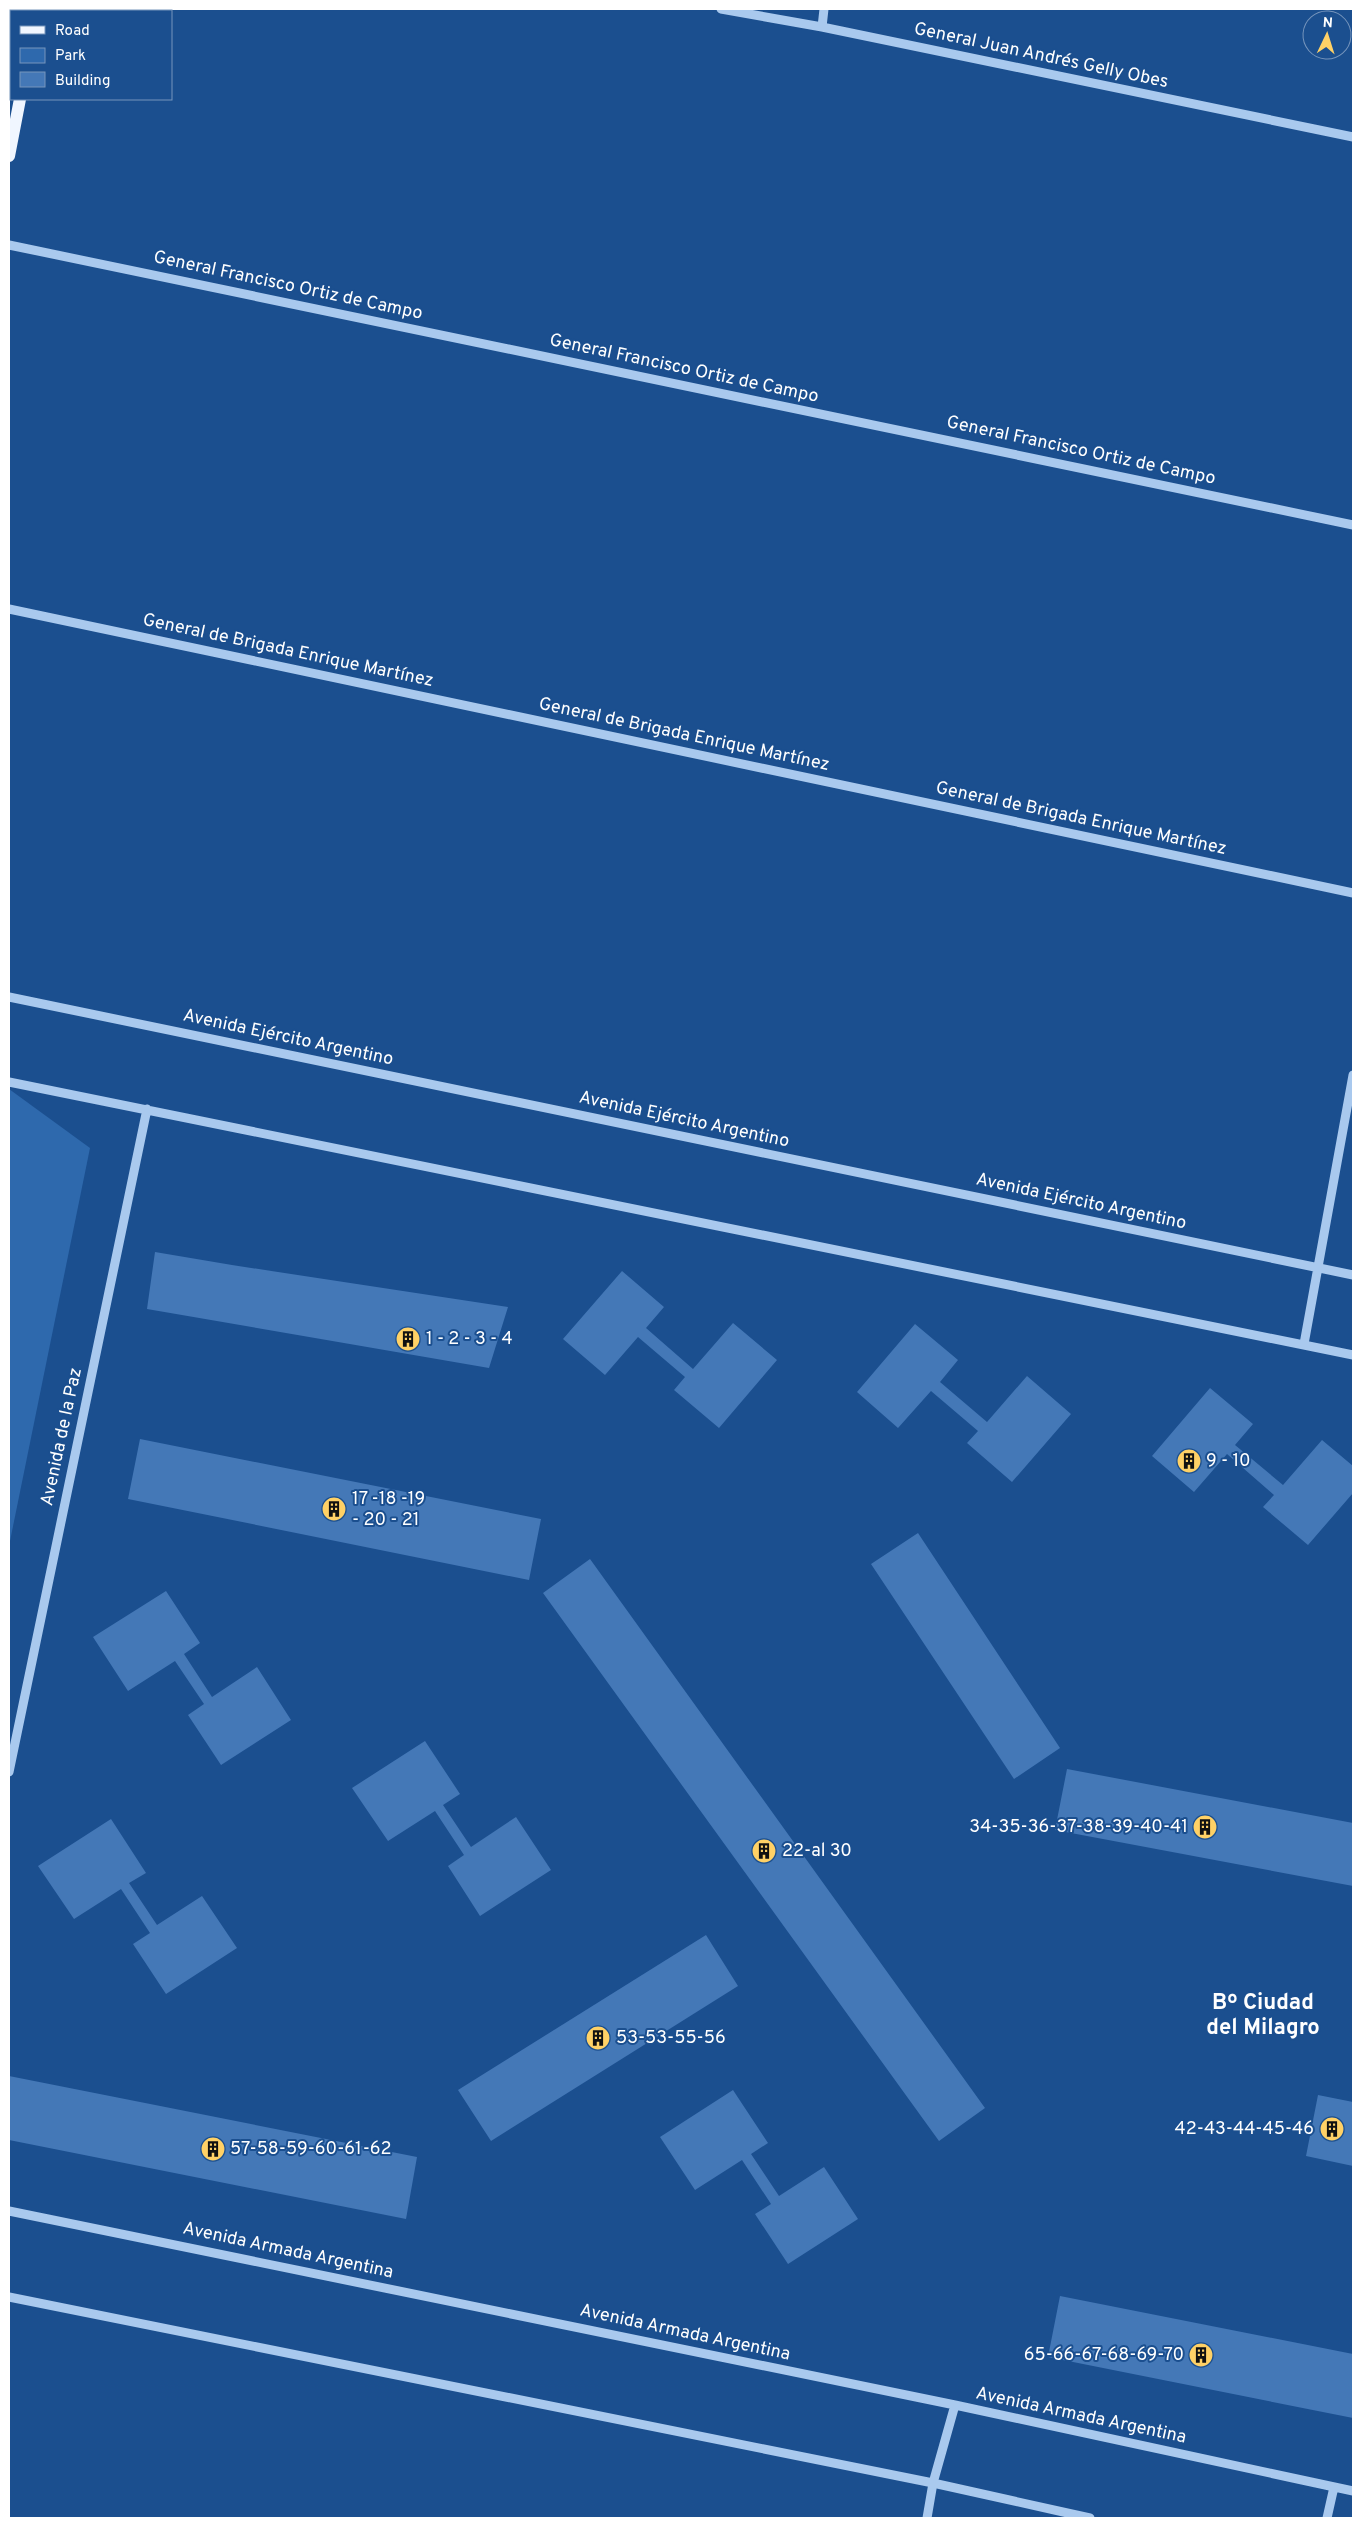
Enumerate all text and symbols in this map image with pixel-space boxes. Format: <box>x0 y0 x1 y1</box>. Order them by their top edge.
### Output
legend <box>10 10 172 100</box>
north arrow <box>1302 10 1352 60</box>
text: N <box>1322 15 1333 32</box>
street label: General Juan Andrés Gelly Obes <box>912 18 1170 94</box>
text: Road <box>55 22 90 41</box>
text: Park <box>55 47 86 66</box>
text: Building <box>55 72 110 91</box>
street label: General Francisco Ortiz de Campo <box>151 246 425 326</box>
street label: General Francisco Ortiz de Campo <box>547 329 821 409</box>
street label: General Francisco Ortiz de Campo <box>944 411 1218 491</box>
street label: General de Brigada Enrique Martínez <box>141 609 435 693</box>
street label: General de Brigada Enrique Martínez <box>537 693 831 777</box>
street label: General de Brigada Enrique Martínez <box>934 777 1228 861</box>
street label: Avenida Ejército Argentino <box>181 1004 395 1072</box>
street label: Avenida Ejército Argentino <box>577 1086 791 1154</box>
street label: Avenida Ejército Argentino <box>974 1168 1188 1236</box>
building icon: 1 - 2 - 3 - 4 <box>395 1326 421 1352</box>
place label: 1 - 2 - 3 - 4 <box>426 1328 513 1351</box>
street label: Avenida de la Paz <box>36 1366 88 1508</box>
building icon: 9 - 10 <box>1176 1448 1202 1474</box>
place label: 9 - 10 <box>1206 1450 1251 1473</box>
place label: 17 -18 -19 - 20 - 21 <box>352 1488 425 1532</box>
building icon: 17 -18 -19 - 20 - 21 <box>321 1496 347 1522</box>
building icon: 34-35-36-37-38-39-40-41 <box>1192 1814 1218 1840</box>
place label: 34-35-36-37-38-39-40-41 <box>969 1816 1188 1839</box>
building icon: 22-al 30 <box>751 1838 777 1864</box>
place label: 22-al 30 <box>782 1840 852 1863</box>
district label: Bº Ciudad del Milagro <box>1206 1990 1320 2042</box>
building icon: 53-53-55-56 <box>585 2025 611 2051</box>
place label: 53-53-55-56 <box>616 2027 726 2050</box>
building icon: 42-43-44-45-46 <box>1319 2116 1345 2142</box>
place label: 42-43-44-45-46 <box>1175 2118 1314 2141</box>
building icon: 57-58-59-60-61-62 <box>200 2136 226 2162</box>
place label: 57-58-59-60-61-62 <box>230 2138 392 2161</box>
street label: Avenida Armada Argentina <box>181 2217 395 2285</box>
street label: Avenida Armada Argentina <box>578 2299 792 2367</box>
building icon: 65-66-67-68-69-70 <box>1188 2342 1214 2368</box>
place label: 65-66-67-68-69-70 <box>1024 2344 1184 2367</box>
street label: Avenida Armada Argentina <box>974 2382 1188 2450</box>

